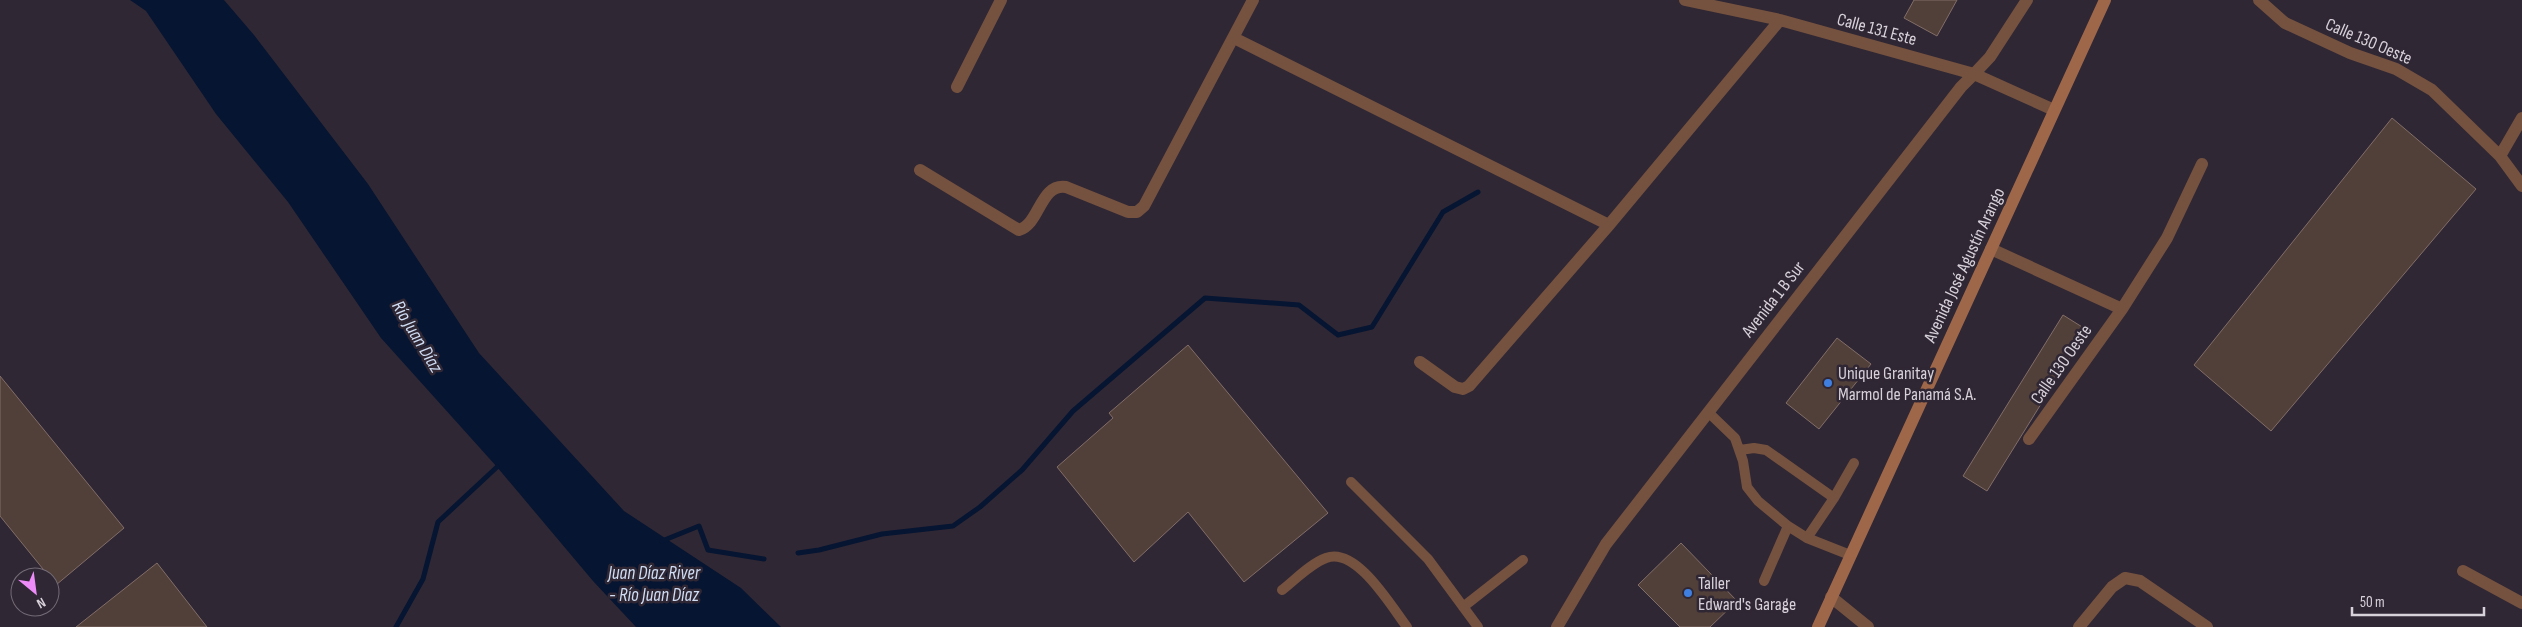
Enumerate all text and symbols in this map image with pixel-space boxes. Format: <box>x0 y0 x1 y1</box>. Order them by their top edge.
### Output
street label: Calle 131 Este <box>1835 9 1919 50</box>
street label: Calle 130 Oeste <box>2322 14 2415 69</box>
street label: Avenida José Agustín Arango <box>1919 185 2010 347</box>
street label: Avenida 1 B Sur <box>1737 257 1809 342</box>
water label: Río Juan Díaz <box>386 297 448 378</box>
street label: Calle 130 Oeste <box>2026 321 2096 408</box>
place label: Unique Granitay Marmol de Panamá S.A. <box>1838 363 1976 405</box>
marker: Unique Granitay Marmol de Panamá S.A. <box>1822 377 1834 389</box>
water label: Juan Díaz River - Río Juan Díaz <box>607 562 701 607</box>
north arrow <box>10 567 60 617</box>
place label: Taller Edward's Garage <box>1698 573 1796 615</box>
scale bar <box>2352 584 2484 616</box>
marker: Taller Edward's Garage <box>1682 587 1694 599</box>
text: 50 m <box>2360 593 2385 612</box>
text: N <box>34 594 48 612</box>

